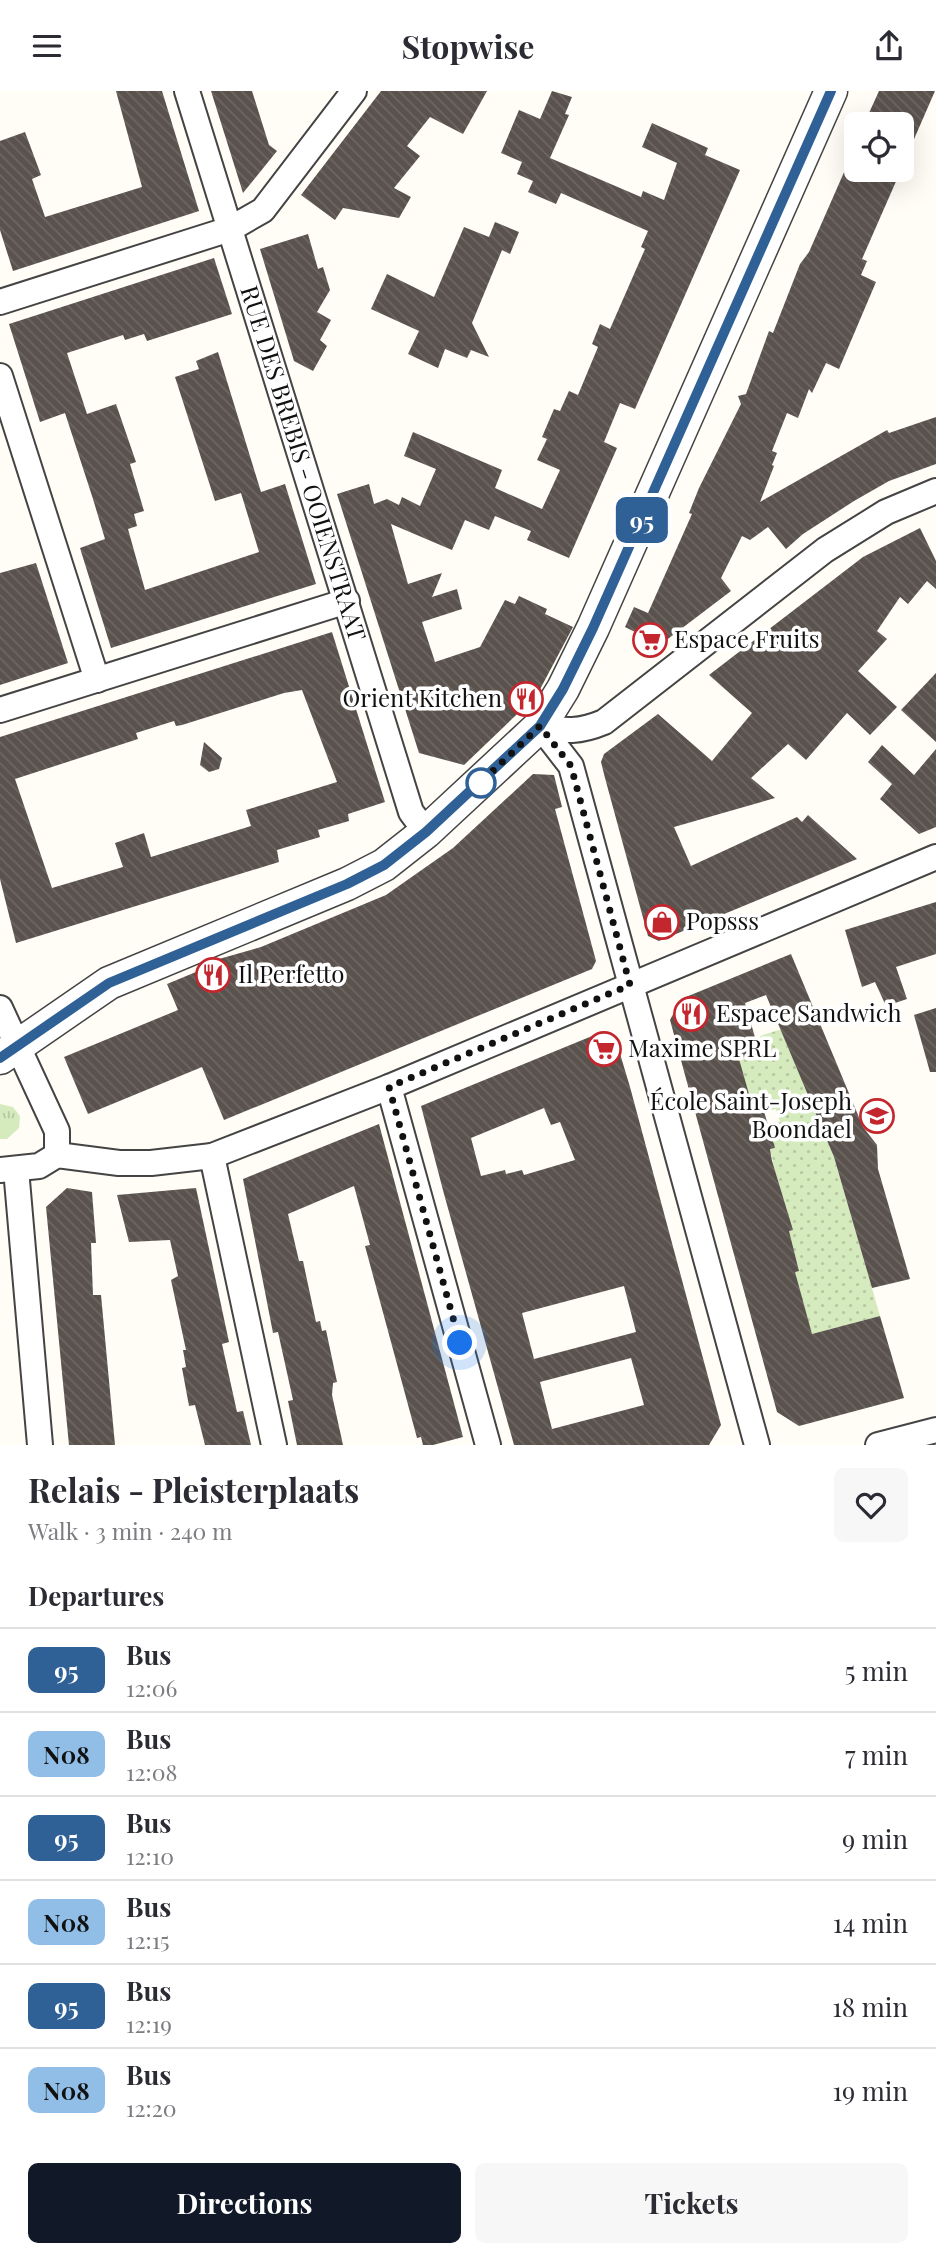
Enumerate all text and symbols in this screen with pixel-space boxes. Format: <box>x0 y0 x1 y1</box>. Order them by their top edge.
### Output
text: Stopwise <box>402 24 534 67</box>
icon: menu <box>28 27 66 65</box>
icon: share <box>870 27 908 65</box>
map controls <box>844 112 914 182</box>
button: locate <box>844 112 914 182</box>
street label: RUE DES BREBIS - OOIENSTRAAT <box>234 281 375 645</box>
line badge: 95 <box>610 497 674 543</box>
text: 95 <box>630 504 654 536</box>
supermarket icon: Espace Fruits <box>631 621 669 659</box>
place label: Espace Fruits <box>674 622 820 654</box>
restaurant icon: Orient Kitchen <box>507 680 545 718</box>
place label: Orient Kitchen <box>342 681 502 713</box>
unlabelled marker <box>466 768 496 798</box>
shop icon: Popsss <box>643 903 681 941</box>
place label: Popsss <box>686 904 759 936</box>
restaurant icon: Il Perfetto <box>194 956 232 994</box>
place label: Il Perfetto <box>238 957 344 989</box>
restaurant icon: Espace Sandwich <box>672 995 710 1033</box>
place label: Espace Sandwich <box>716 996 902 1028</box>
supermarket icon: Maxime SPRL <box>585 1030 623 1068</box>
place label: Maxime SPRL <box>628 1031 776 1063</box>
place label: École Saint-Joseph Boondael <box>650 1084 852 1144</box>
school or university icon: École Saint-Joseph Boondael <box>858 1097 896 1135</box>
your location <box>442 1325 477 1360</box>
text: Relais - Pleisterplaats <box>28 1467 359 1511</box>
button: heart <box>834 1468 908 1542</box>
text: Walk · 3 min · 240 m <box>28 1515 232 1546</box>
text: Departures <box>28 1578 164 1613</box>
text: Bus <box>126 1637 171 1672</box>
text: 5 min <box>845 1653 908 1688</box>
text: 95 <box>54 1654 79 1686</box>
text: 12:06 <box>126 1672 177 1703</box>
text: Bus <box>126 1721 171 1756</box>
text: 7 min <box>845 1737 908 1772</box>
text: N08 <box>43 1738 90 1770</box>
text: 12:08 <box>126 1756 177 1787</box>
text: Bus <box>126 1805 171 1840</box>
text: 9 min <box>842 1821 908 1856</box>
text: 95 <box>54 1822 79 1854</box>
text: 12:10 <box>126 1840 174 1871</box>
text: Bus <box>126 1889 171 1924</box>
text: 14 min <box>833 1905 908 1940</box>
text: N08 <box>43 1906 90 1938</box>
text: 12:15 <box>126 1924 169 1955</box>
text: Bus <box>126 1973 171 2008</box>
text: 18 min <box>832 1989 908 2024</box>
text: 95 <box>54 1990 79 2022</box>
text: 12:19 <box>126 2008 172 2039</box>
text: Bus <box>126 2057 171 2092</box>
text: 19 min <box>832 2073 908 2108</box>
text: N08 <box>43 2074 90 2106</box>
text: 12:20 <box>126 2092 176 2123</box>
button: Directions <box>28 2163 461 2243</box>
button: Tickets <box>475 2163 908 2243</box>

